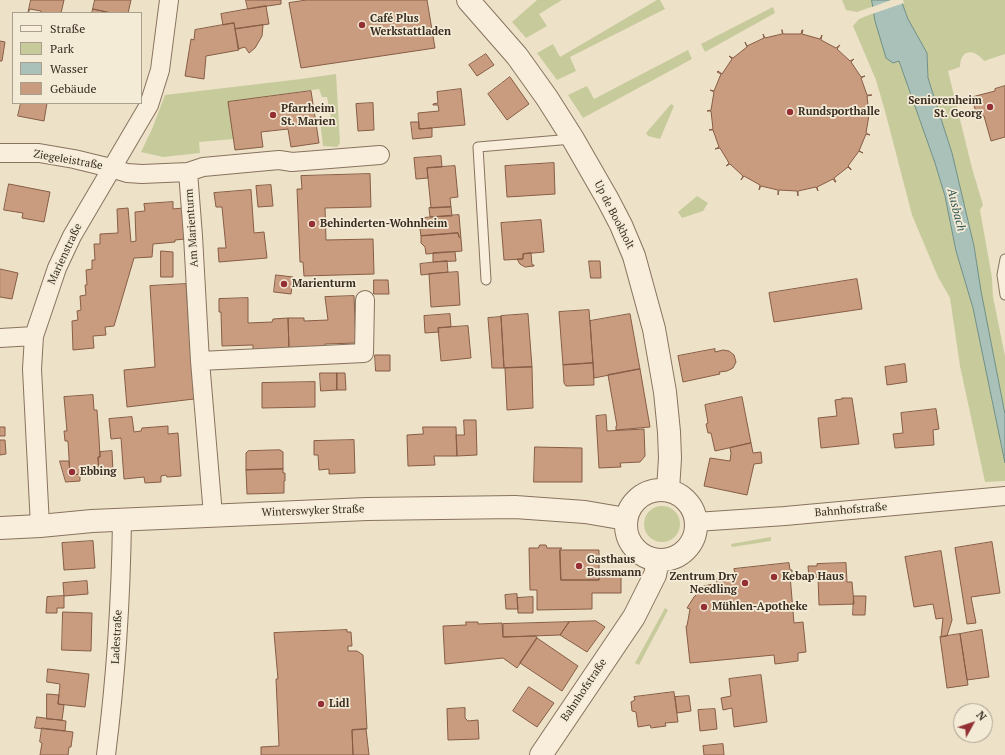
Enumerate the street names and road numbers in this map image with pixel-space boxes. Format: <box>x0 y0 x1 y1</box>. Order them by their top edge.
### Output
street label: Ziegeleistraße <box>32 147 104 173</box>
street label: Up de Bookholt <box>591 179 637 251</box>
street label: Am Marienturm <box>183 188 201 268</box>
street label: Marienstraße <box>45 221 85 287</box>
street label: Bahnhofstraße <box>814 500 888 520</box>
street label: Winterswyker Straße <box>261 503 365 519</box>
street label: Ladestraße <box>109 609 125 665</box>
street label: Bahnhofstraße <box>558 656 610 724</box>

